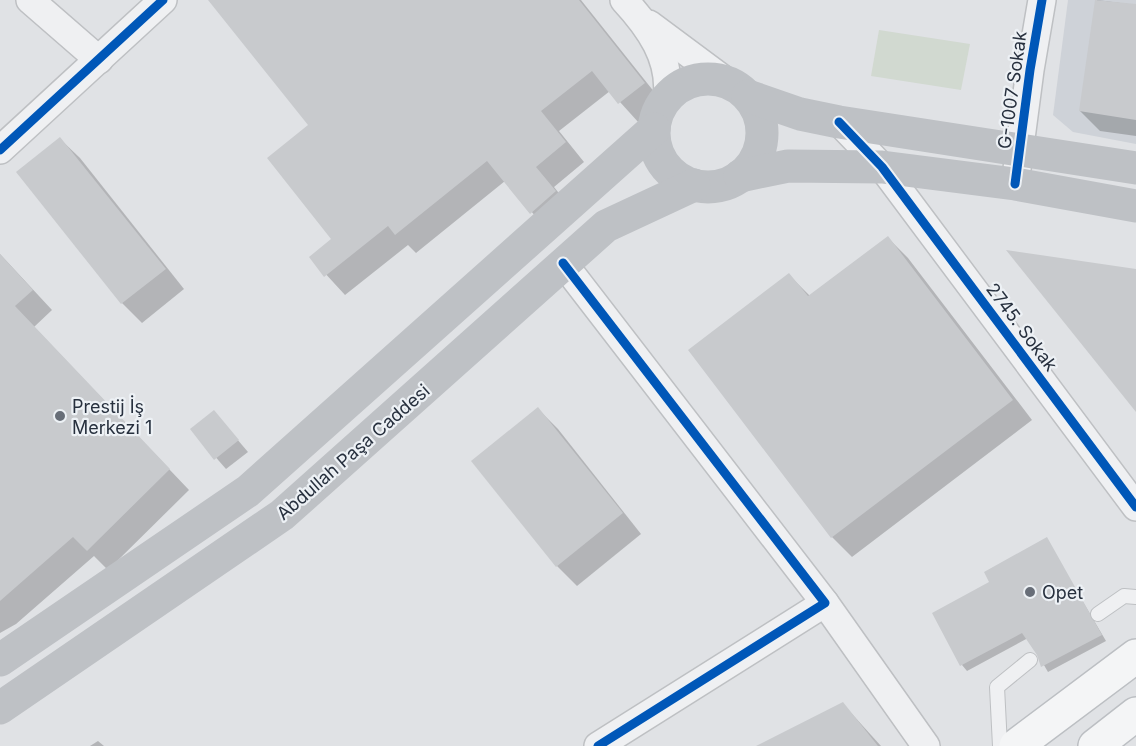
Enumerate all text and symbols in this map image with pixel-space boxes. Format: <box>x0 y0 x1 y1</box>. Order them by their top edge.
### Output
street label: G-1007 Sokak <box>993 30 1031 150</box>
street label: 2745. Sokak <box>982 279 1062 375</box>
street label: Abdullah Paşa Caddesi <box>272 380 434 524</box>
place label: Prestij İş Merkezi 1 <box>72 395 152 438</box>
marker: Prestij İş Merkezi 1 <box>53 409 67 423</box>
place label: Opet <box>1042 582 1083 603</box>
marker: Opet <box>1023 585 1037 599</box>

